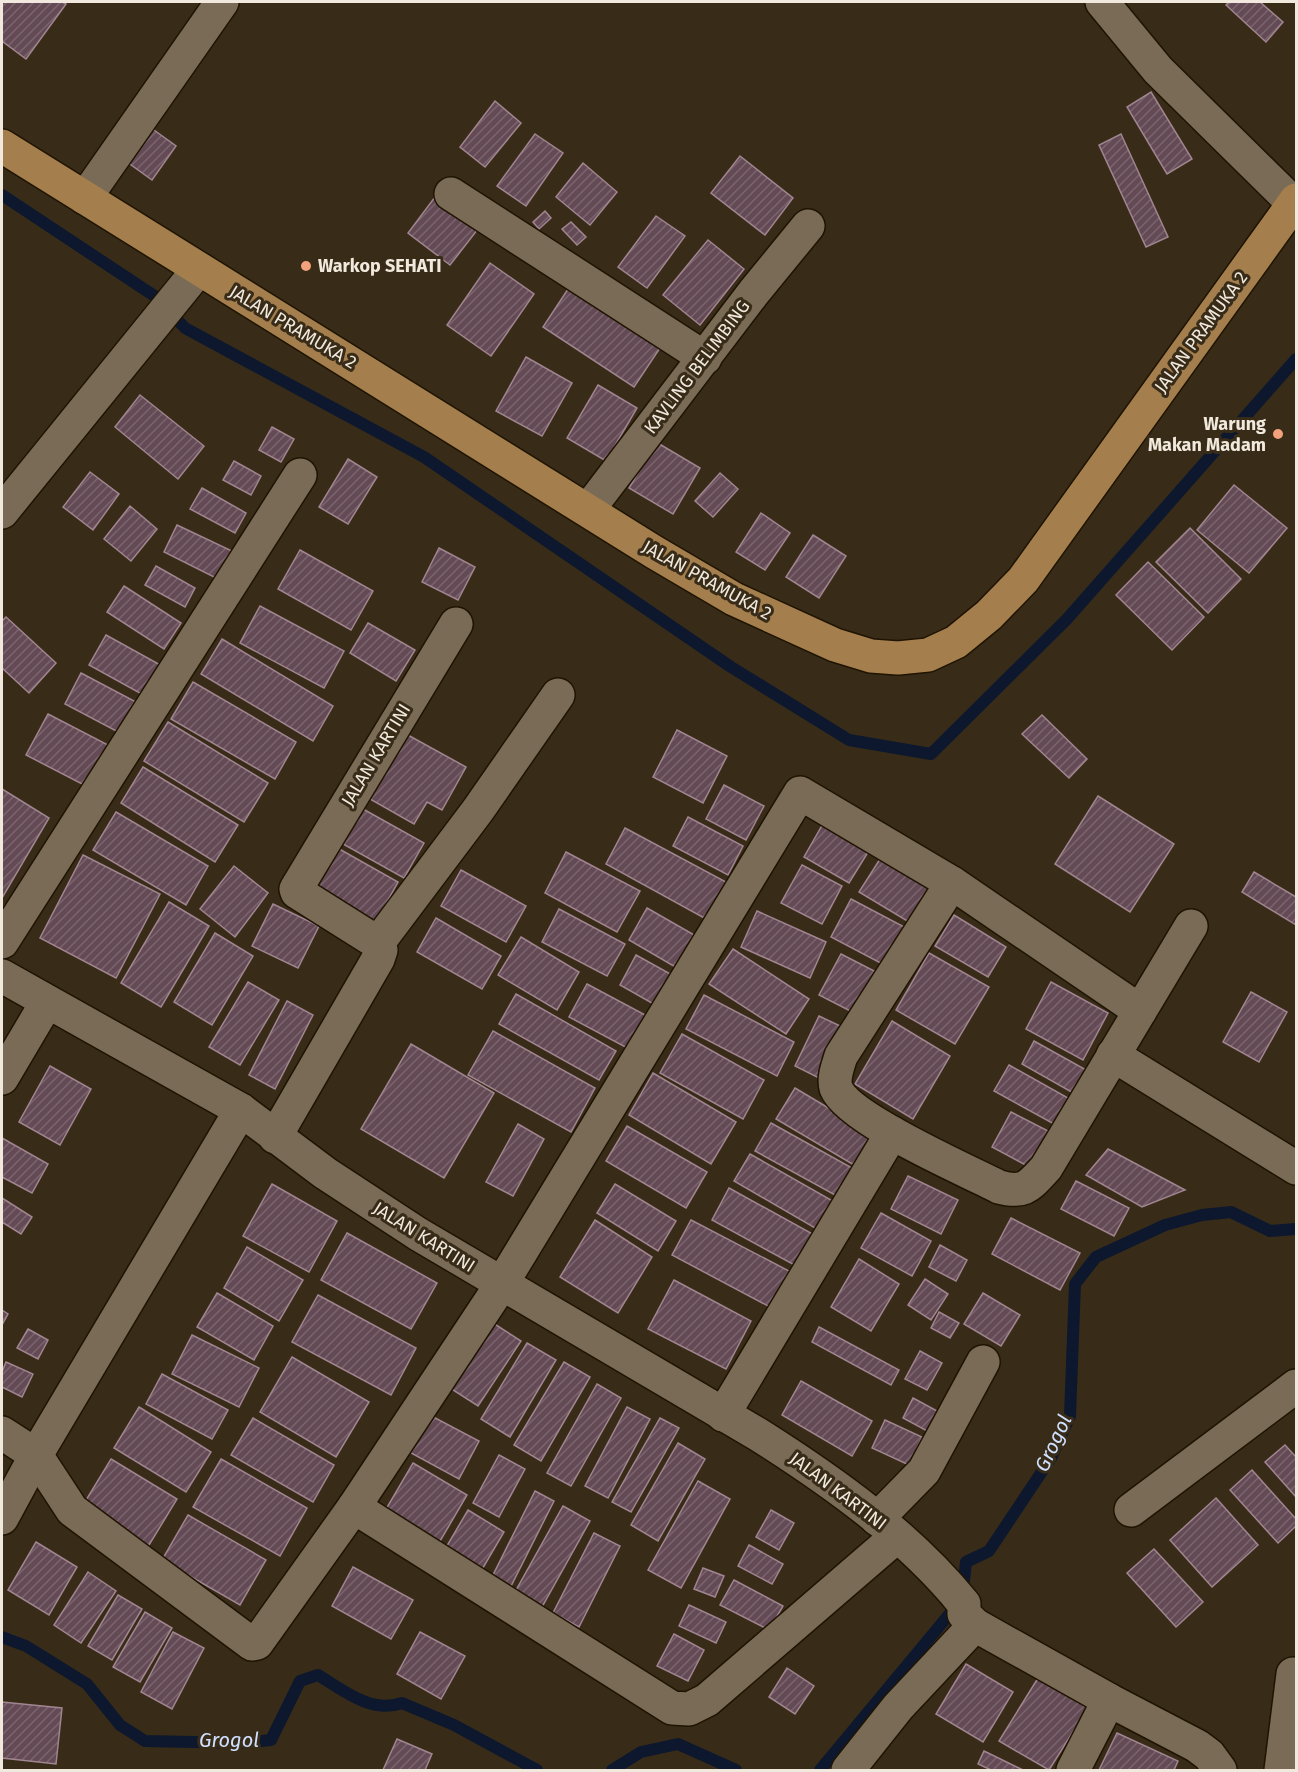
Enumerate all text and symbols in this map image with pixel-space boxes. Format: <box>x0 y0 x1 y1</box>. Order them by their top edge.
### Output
place label: Warkop SEHATI <box>318 255 441 277</box>
marker: Warkop SEHATI <box>299 259 313 273</box>
street label: JALAN PRAMUKA 2 <box>1150 267 1252 397</box>
street label: JALAN PRAMUKA 2 <box>225 280 361 374</box>
street label: KAVLING BELIMBING <box>639 296 755 438</box>
place label: Warung Makan Madam <box>1148 413 1266 456</box>
marker: Warung Makan Madam <box>1271 427 1285 441</box>
street label: JALAN PRAMUKA 2 <box>639 535 776 625</box>
street label: JALAN KARTINI <box>337 700 415 810</box>
street label: JALAN KARTINI <box>369 1197 479 1277</box>
water label: Grogol <box>1029 1411 1077 1475</box>
street label: JALAN KARTINI <box>785 1447 891 1535</box>
water label: Grogol <box>199 1728 259 1752</box>

